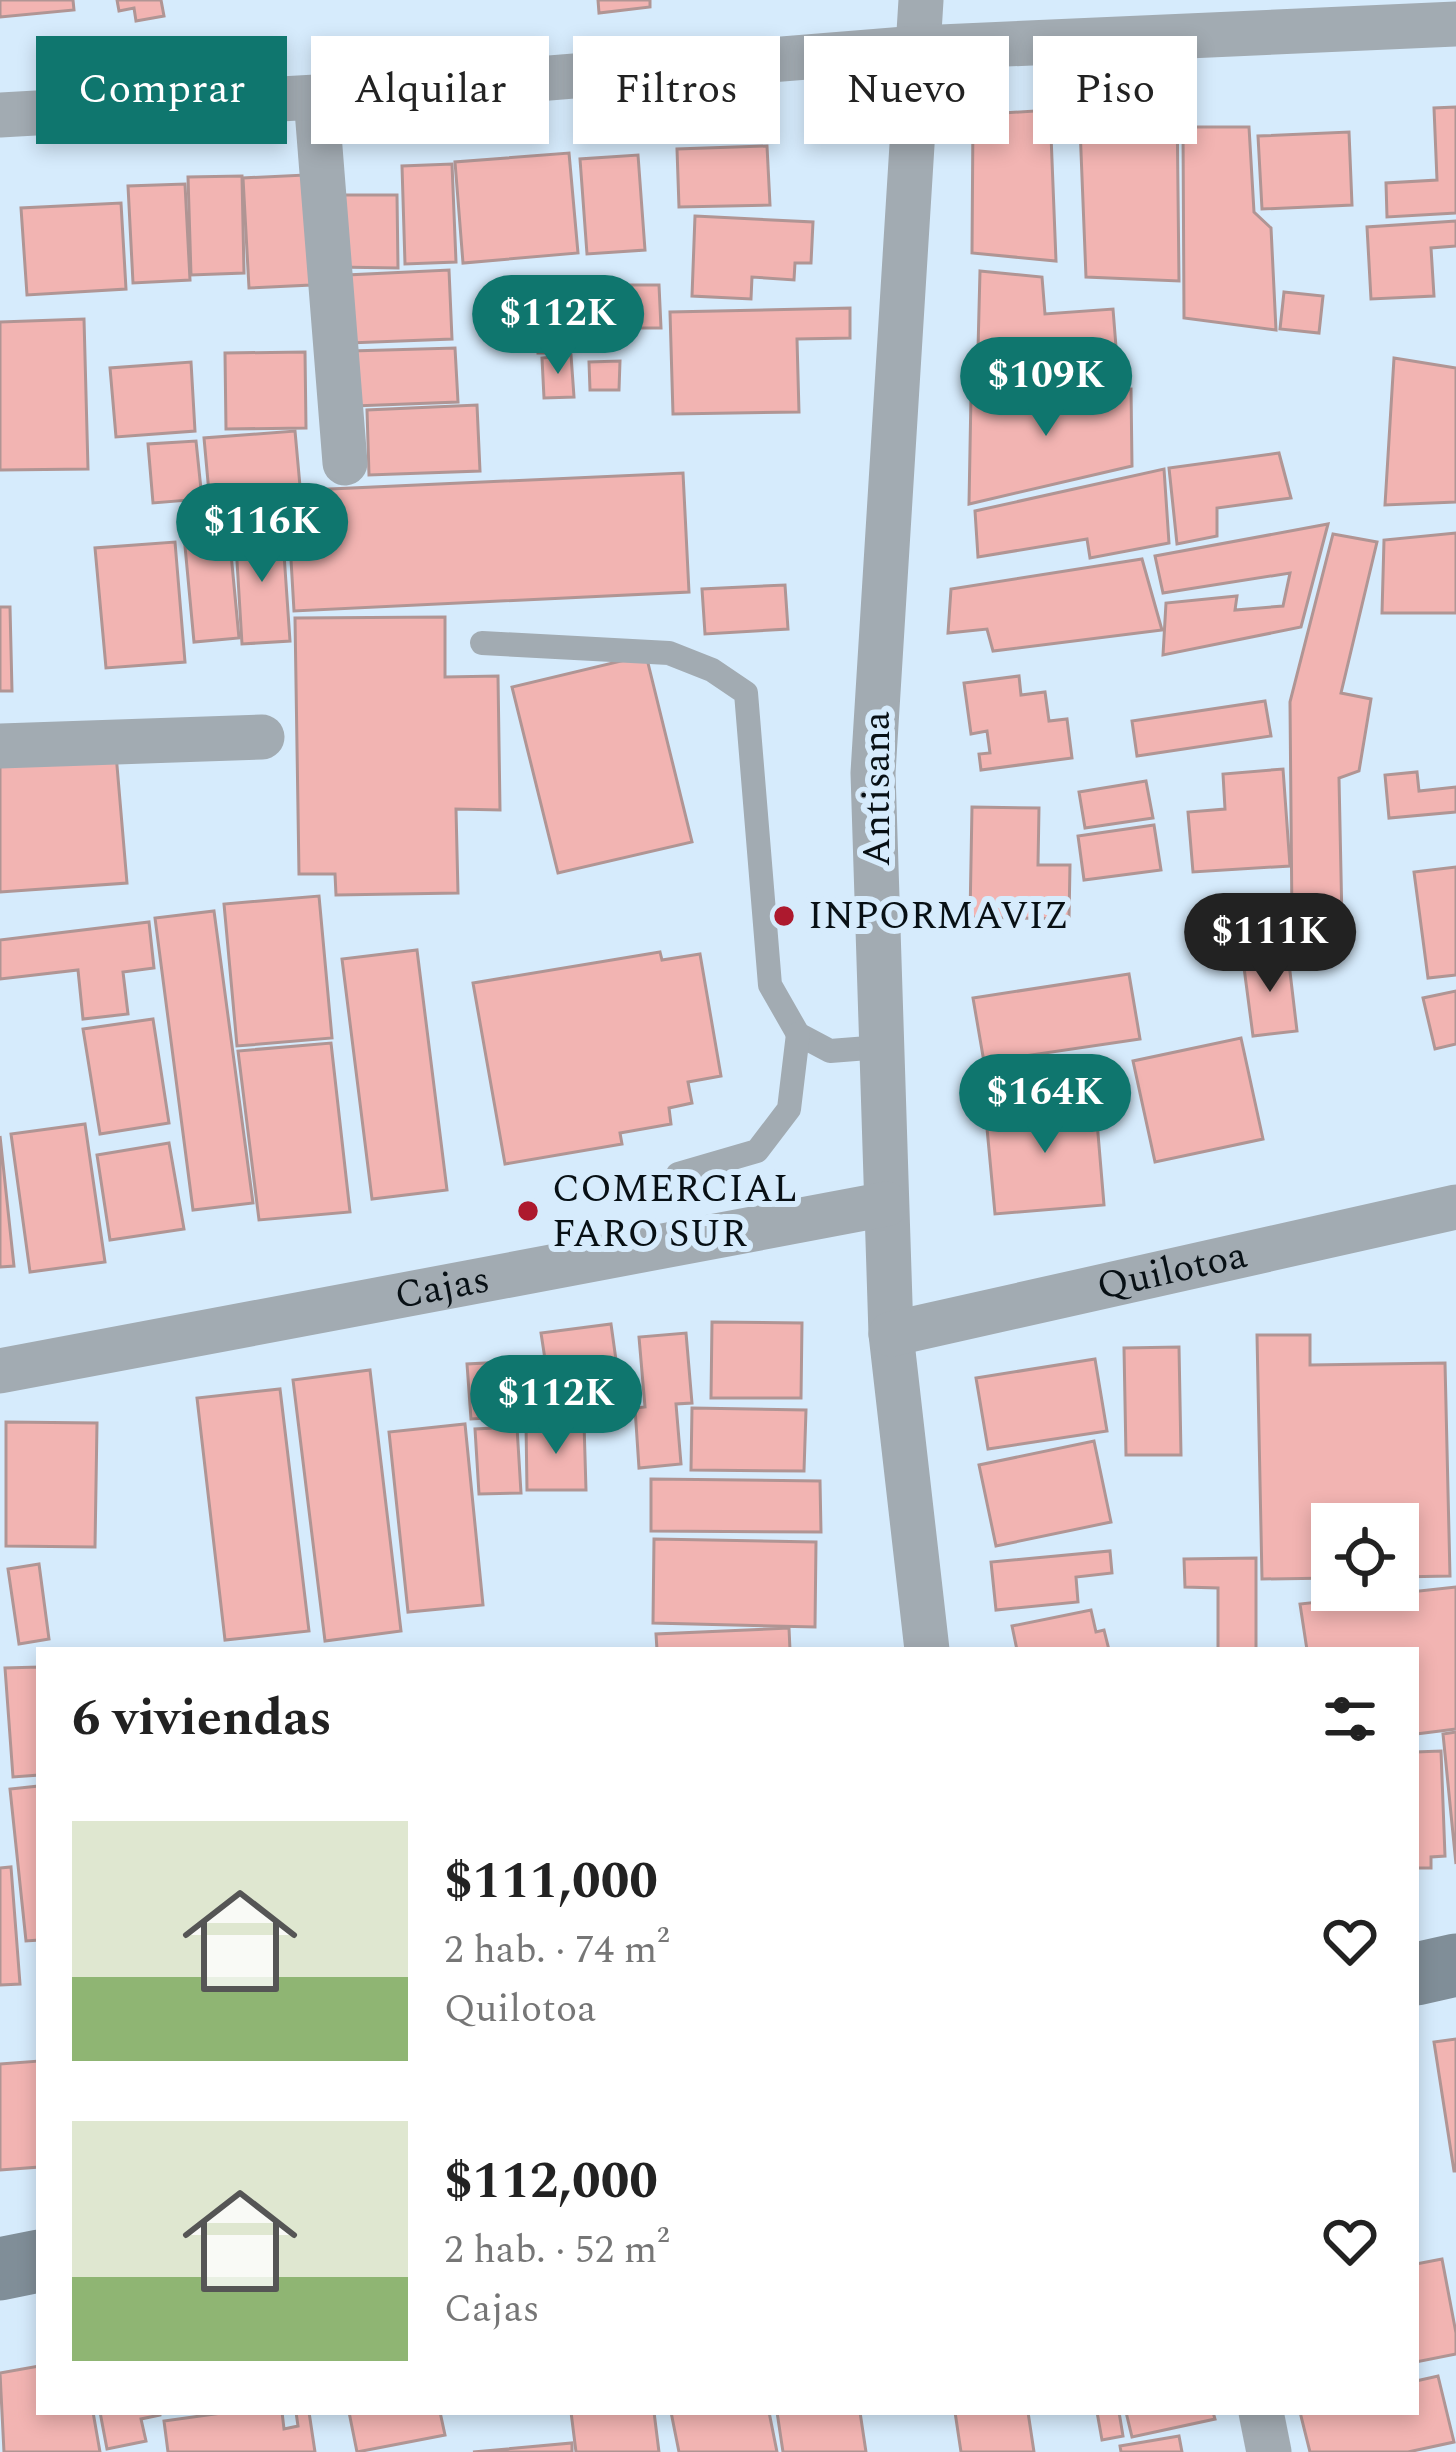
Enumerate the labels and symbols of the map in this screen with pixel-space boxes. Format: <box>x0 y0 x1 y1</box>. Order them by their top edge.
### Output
pin: $112K <box>474 275 642 377</box>
pin: $109K <box>962 337 1130 439</box>
pin: $116K <box>178 483 346 585</box>
street label: Antisana <box>848 711 907 867</box>
place label: INPORMAVIZ <box>808 887 1069 946</box>
pin: $111K <box>1186 893 1354 995</box>
marker: INPORMAVIZ <box>771 903 797 929</box>
pin: $164K <box>961 1054 1129 1156</box>
place label: COMERCIAL FARO SUR <box>552 1160 798 1264</box>
marker: COMERCIAL FARO SUR <box>515 1198 541 1224</box>
street label: Quilotoa <box>1091 1225 1253 1316</box>
street label: Cajas <box>390 1250 495 1325</box>
pin: $112K <box>472 1355 640 1457</box>

